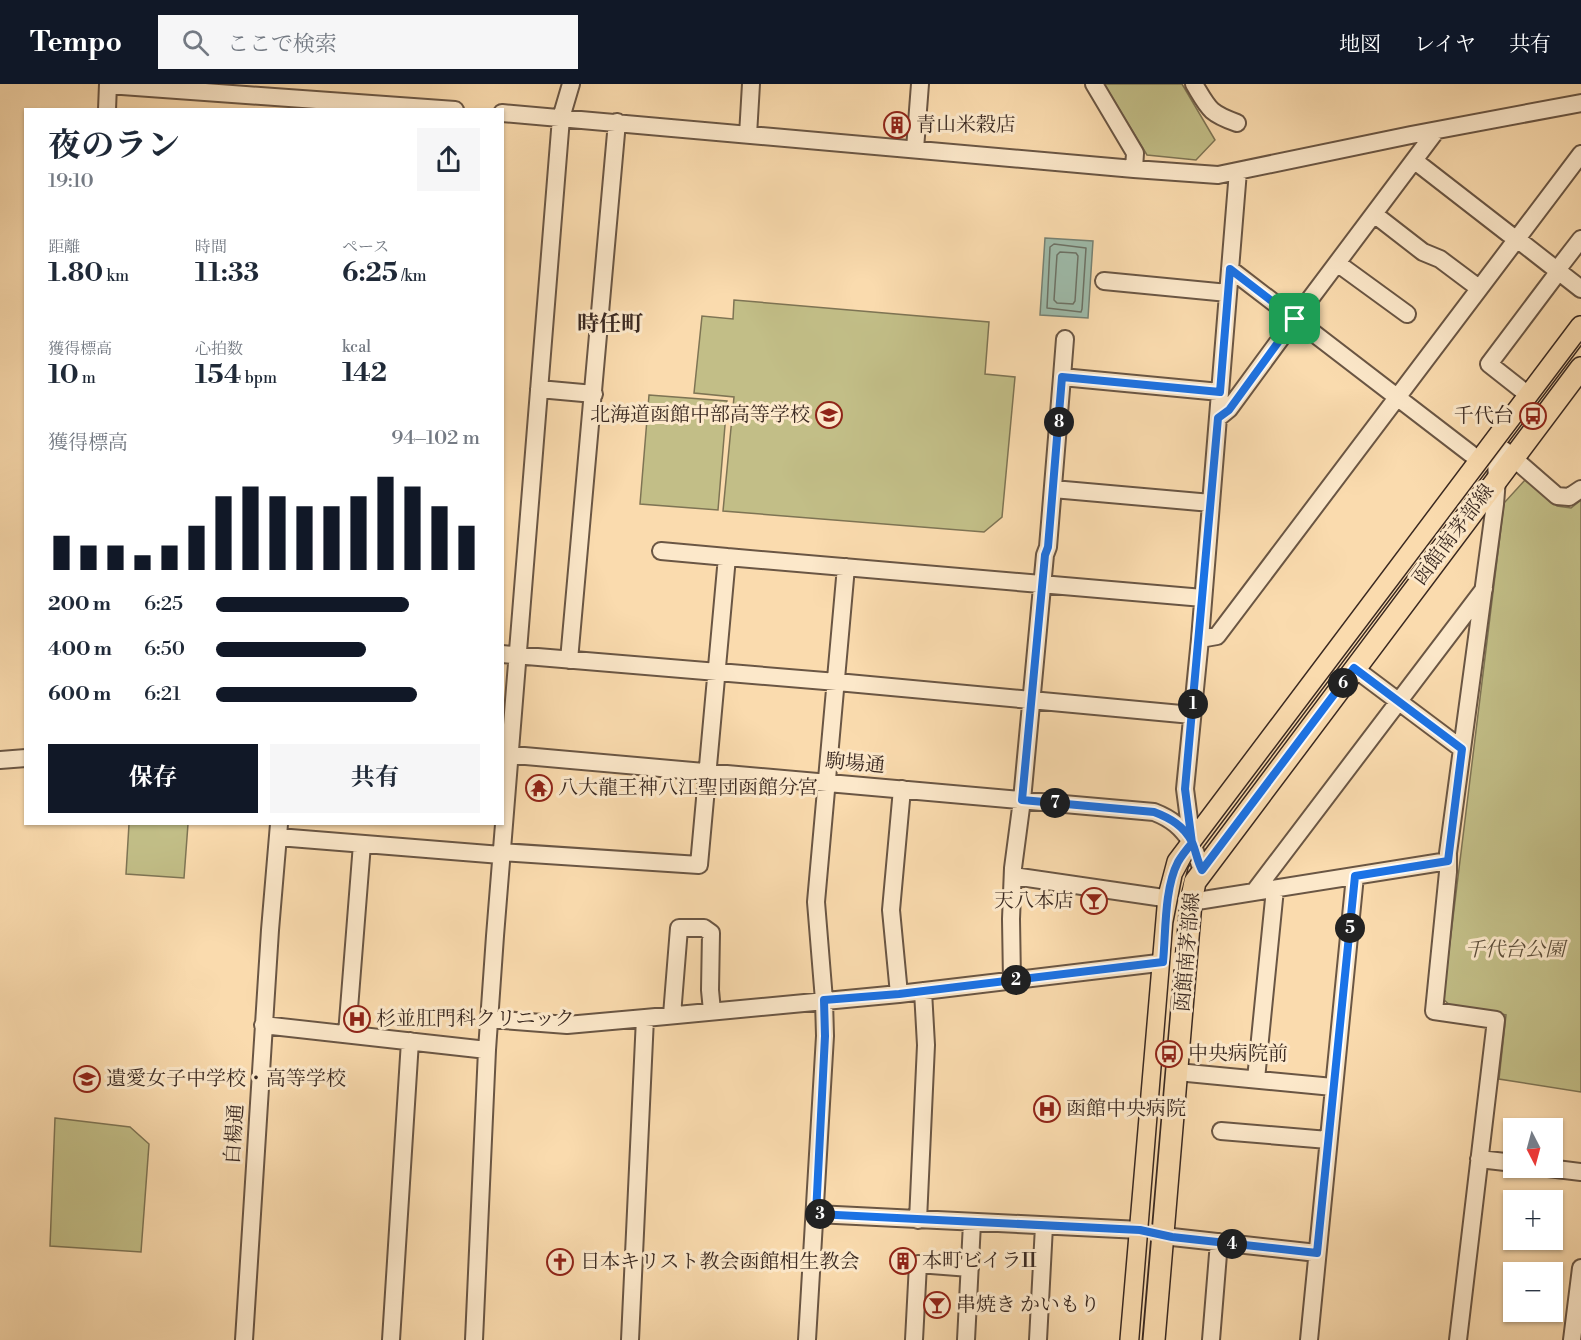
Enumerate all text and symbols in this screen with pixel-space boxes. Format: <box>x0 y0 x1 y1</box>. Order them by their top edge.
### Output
search box <box>158 15 578 69</box>
text: Tempo <box>30 25 122 60</box>
icon: search <box>179 26 212 59</box>
text: ここで検索 <box>227 31 337 58</box>
text: 地図 <box>1339 32 1381 58</box>
text: レイヤ <box>1414 32 1476 58</box>
text: 共有 <box>1509 32 1551 58</box>
building icon: 青山米穀店 <box>882 110 912 140</box>
place label: 青山米穀店 <box>916 113 1016 138</box>
text: 夜のラン <box>48 126 180 167</box>
button: share <box>417 128 480 191</box>
text: 19:10 <box>48 169 94 194</box>
text: 距離 <box>48 237 80 257</box>
text: 時間 <box>195 237 227 257</box>
text: ペース <box>342 237 389 257</box>
text: 1.80 <box>48 257 103 289</box>
text: 11:33 <box>195 257 259 289</box>
text: 6:25 <box>342 257 398 289</box>
text: km <box>103 266 129 286</box>
text: /km <box>398 266 427 286</box>
pin <box>1269 293 1320 344</box>
icon: arrive <box>1278 302 1311 335</box>
district label: 時任町 <box>577 311 643 338</box>
text: kcal <box>342 337 371 357</box>
text: 獲得標高 <box>48 339 112 359</box>
text: 心拍数 <box>195 339 243 359</box>
text: 142 <box>342 357 387 389</box>
text: 10 <box>48 359 79 391</box>
text: 154 <box>195 359 241 391</box>
text: m <box>79 368 96 388</box>
text: bpm <box>241 368 277 388</box>
school or university icon: 北海道函館中部高等学校 <box>814 400 844 430</box>
bus stop icon: 千代台 <box>1518 401 1548 431</box>
place label: 北海道函館中部高等学校 <box>590 403 810 428</box>
place label: 千代台 <box>1454 404 1514 429</box>
pin: 8 <box>1044 407 1074 437</box>
text: 8 <box>1054 412 1064 432</box>
text: 94–102 m <box>391 426 480 451</box>
text: 獲得標高 <box>48 431 128 456</box>
street label: 函館南茅部線 <box>1408 480 1500 590</box>
text: 200 m <box>48 592 111 617</box>
text: 6:25 <box>144 592 183 617</box>
text: 400 m <box>48 637 112 662</box>
text: 6:50 <box>144 637 185 662</box>
pin: 6 <box>1328 668 1358 698</box>
text: 6 <box>1338 673 1348 693</box>
text: 600 m <box>48 682 111 707</box>
text: 6:21 <box>144 682 181 707</box>
pin: 1 <box>1178 689 1208 719</box>
text: 1 <box>1189 694 1197 714</box>
button: 保存 <box>48 744 258 813</box>
button: 共有 <box>270 744 480 813</box>
street label: 駒場通 <box>824 749 886 779</box>
temple icon: 八大龍王神八江聖団函館分宮 <box>524 773 554 803</box>
place label: 八大龍王神八江聖団函館分宮 <box>558 776 818 801</box>
pin: 7 <box>1040 788 1070 818</box>
text: 7 <box>1050 793 1060 813</box>
bar icon: 天八本店 <box>1079 886 1109 916</box>
place label: 天八本店 <box>994 889 1074 914</box>
street label: 函館南茅部線 <box>1170 891 1206 1013</box>
pin: 5 <box>1335 913 1365 943</box>
text: 5 <box>1345 918 1355 938</box>
park label: 千代台公園 <box>1465 938 1568 963</box>
pin: 2 <box>1001 965 1031 995</box>
text: 2 <box>1011 970 1021 990</box>
hospital icon: 杉並肛門科クリニック <box>342 1004 372 1034</box>
place label: 杉並肛門科クリニック <box>376 1007 575 1032</box>
bus stop icon: 中央病院前 <box>1154 1039 1184 1069</box>
place label: 中央病院前 <box>1188 1042 1288 1067</box>
school or university icon: 遺愛女子中学校・高等学校 <box>72 1064 102 1094</box>
place label: 遺愛女子中学校・高等学校 <box>106 1067 346 1092</box>
hospital icon: 函館中央病院 <box>1032 1094 1062 1124</box>
place label: 函館中央病院 <box>1066 1097 1186 1122</box>
street label: 白楊通 <box>220 1103 250 1165</box>
north arrow <box>1503 1118 1563 1178</box>
map controls <box>1503 1118 1563 1322</box>
button: + <box>1503 1190 1563 1250</box>
pin: 3 <box>805 1199 835 1229</box>
text: 3 <box>815 1204 825 1224</box>
pin: 4 <box>1217 1229 1247 1259</box>
text: 4 <box>1227 1234 1237 1254</box>
building icon: 本町ビイラII <box>888 1246 918 1276</box>
church icon: 日本キリスト教会函館相生教会 <box>545 1247 575 1277</box>
place label: 本町ビイラII <box>922 1249 1037 1274</box>
place label: 日本キリスト教会函館相生教会 <box>580 1250 860 1275</box>
button: − <box>1503 1262 1563 1322</box>
bar icon: 串焼き かいもり <box>922 1290 952 1320</box>
place label: 串焼き かいもり <box>956 1293 1100 1318</box>

